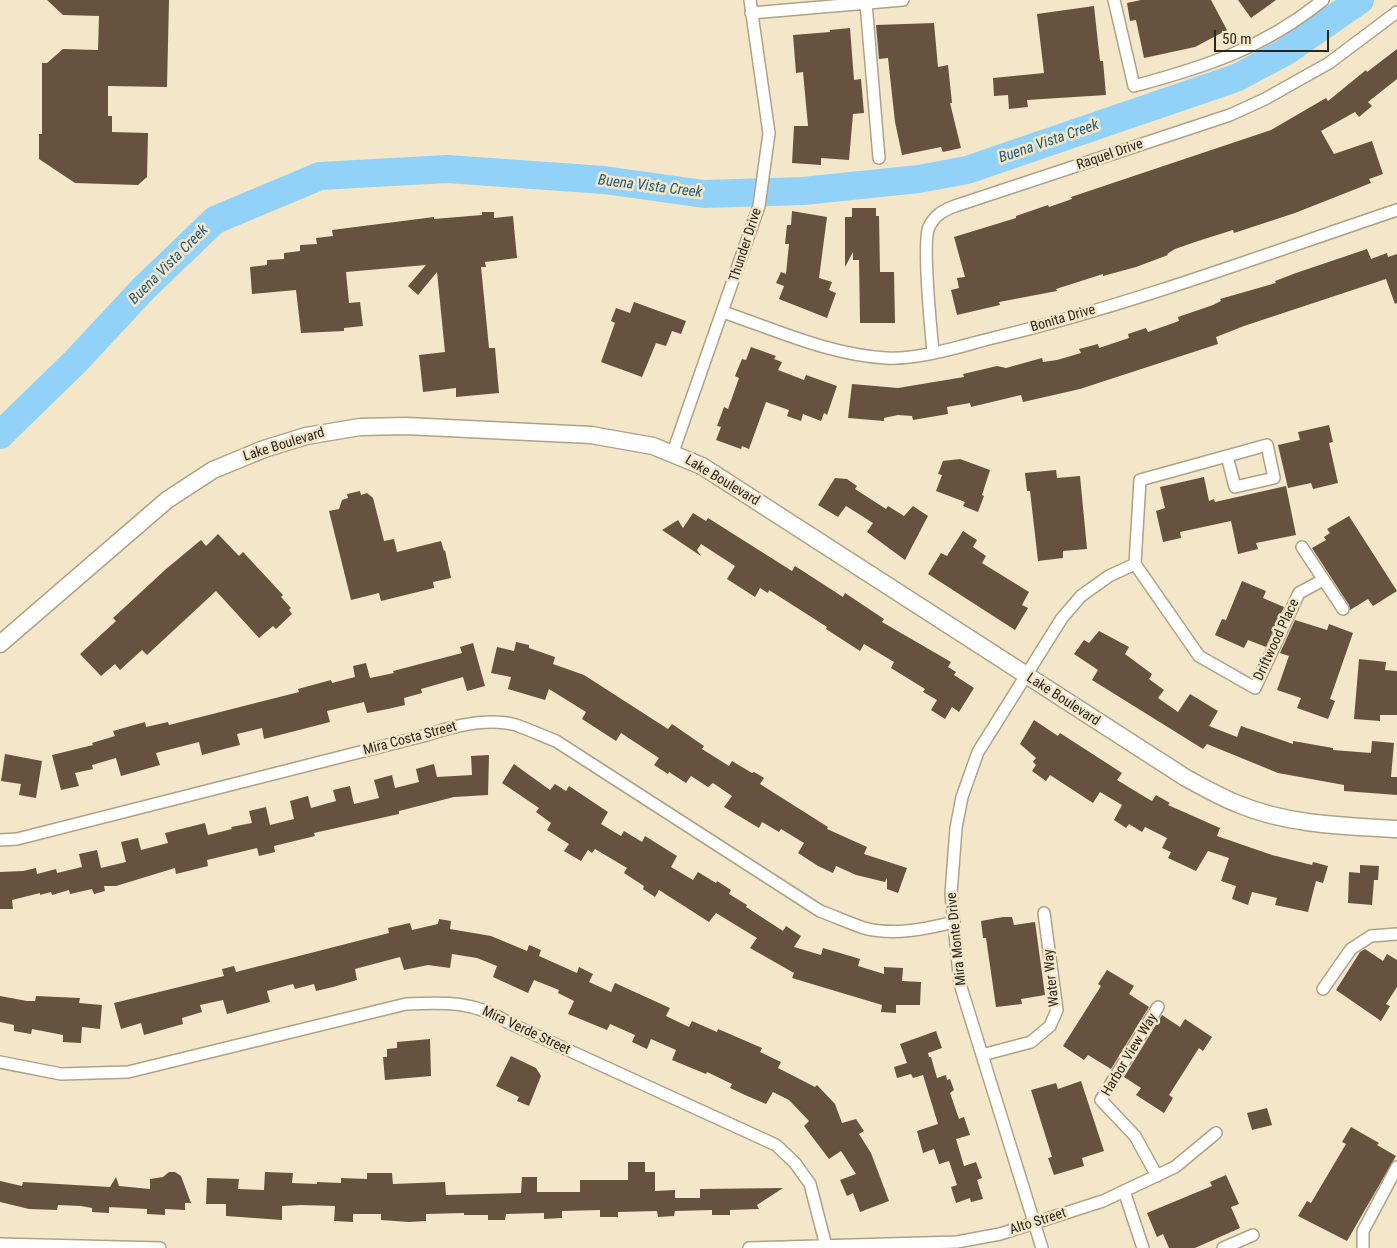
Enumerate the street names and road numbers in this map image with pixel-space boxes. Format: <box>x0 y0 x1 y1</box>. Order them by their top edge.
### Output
street label: Raquel Drive <box>1075 136 1145 174</box>
street label: Thunder Drive <box>726 206 766 284</box>
street label: Bonita Drive <box>1029 302 1097 336</box>
street label: Lake Boulevard <box>241 425 327 465</box>
street label: Lake Boulevard <box>682 452 762 510</box>
street label: Driftwood Place <box>1251 597 1303 683</box>
street label: Lake Boulevard <box>1023 670 1103 730</box>
street label: Mira Costa Street <box>362 718 458 760</box>
street label: Mira Monte Drive <box>944 891 970 987</box>
street label: Water Way <box>1041 948 1063 1008</box>
street label: Mira Verde Street <box>479 1003 573 1059</box>
street label: Harbor View Way <box>1099 1010 1161 1100</box>
street label: Alto Street <box>1008 1205 1068 1239</box>

